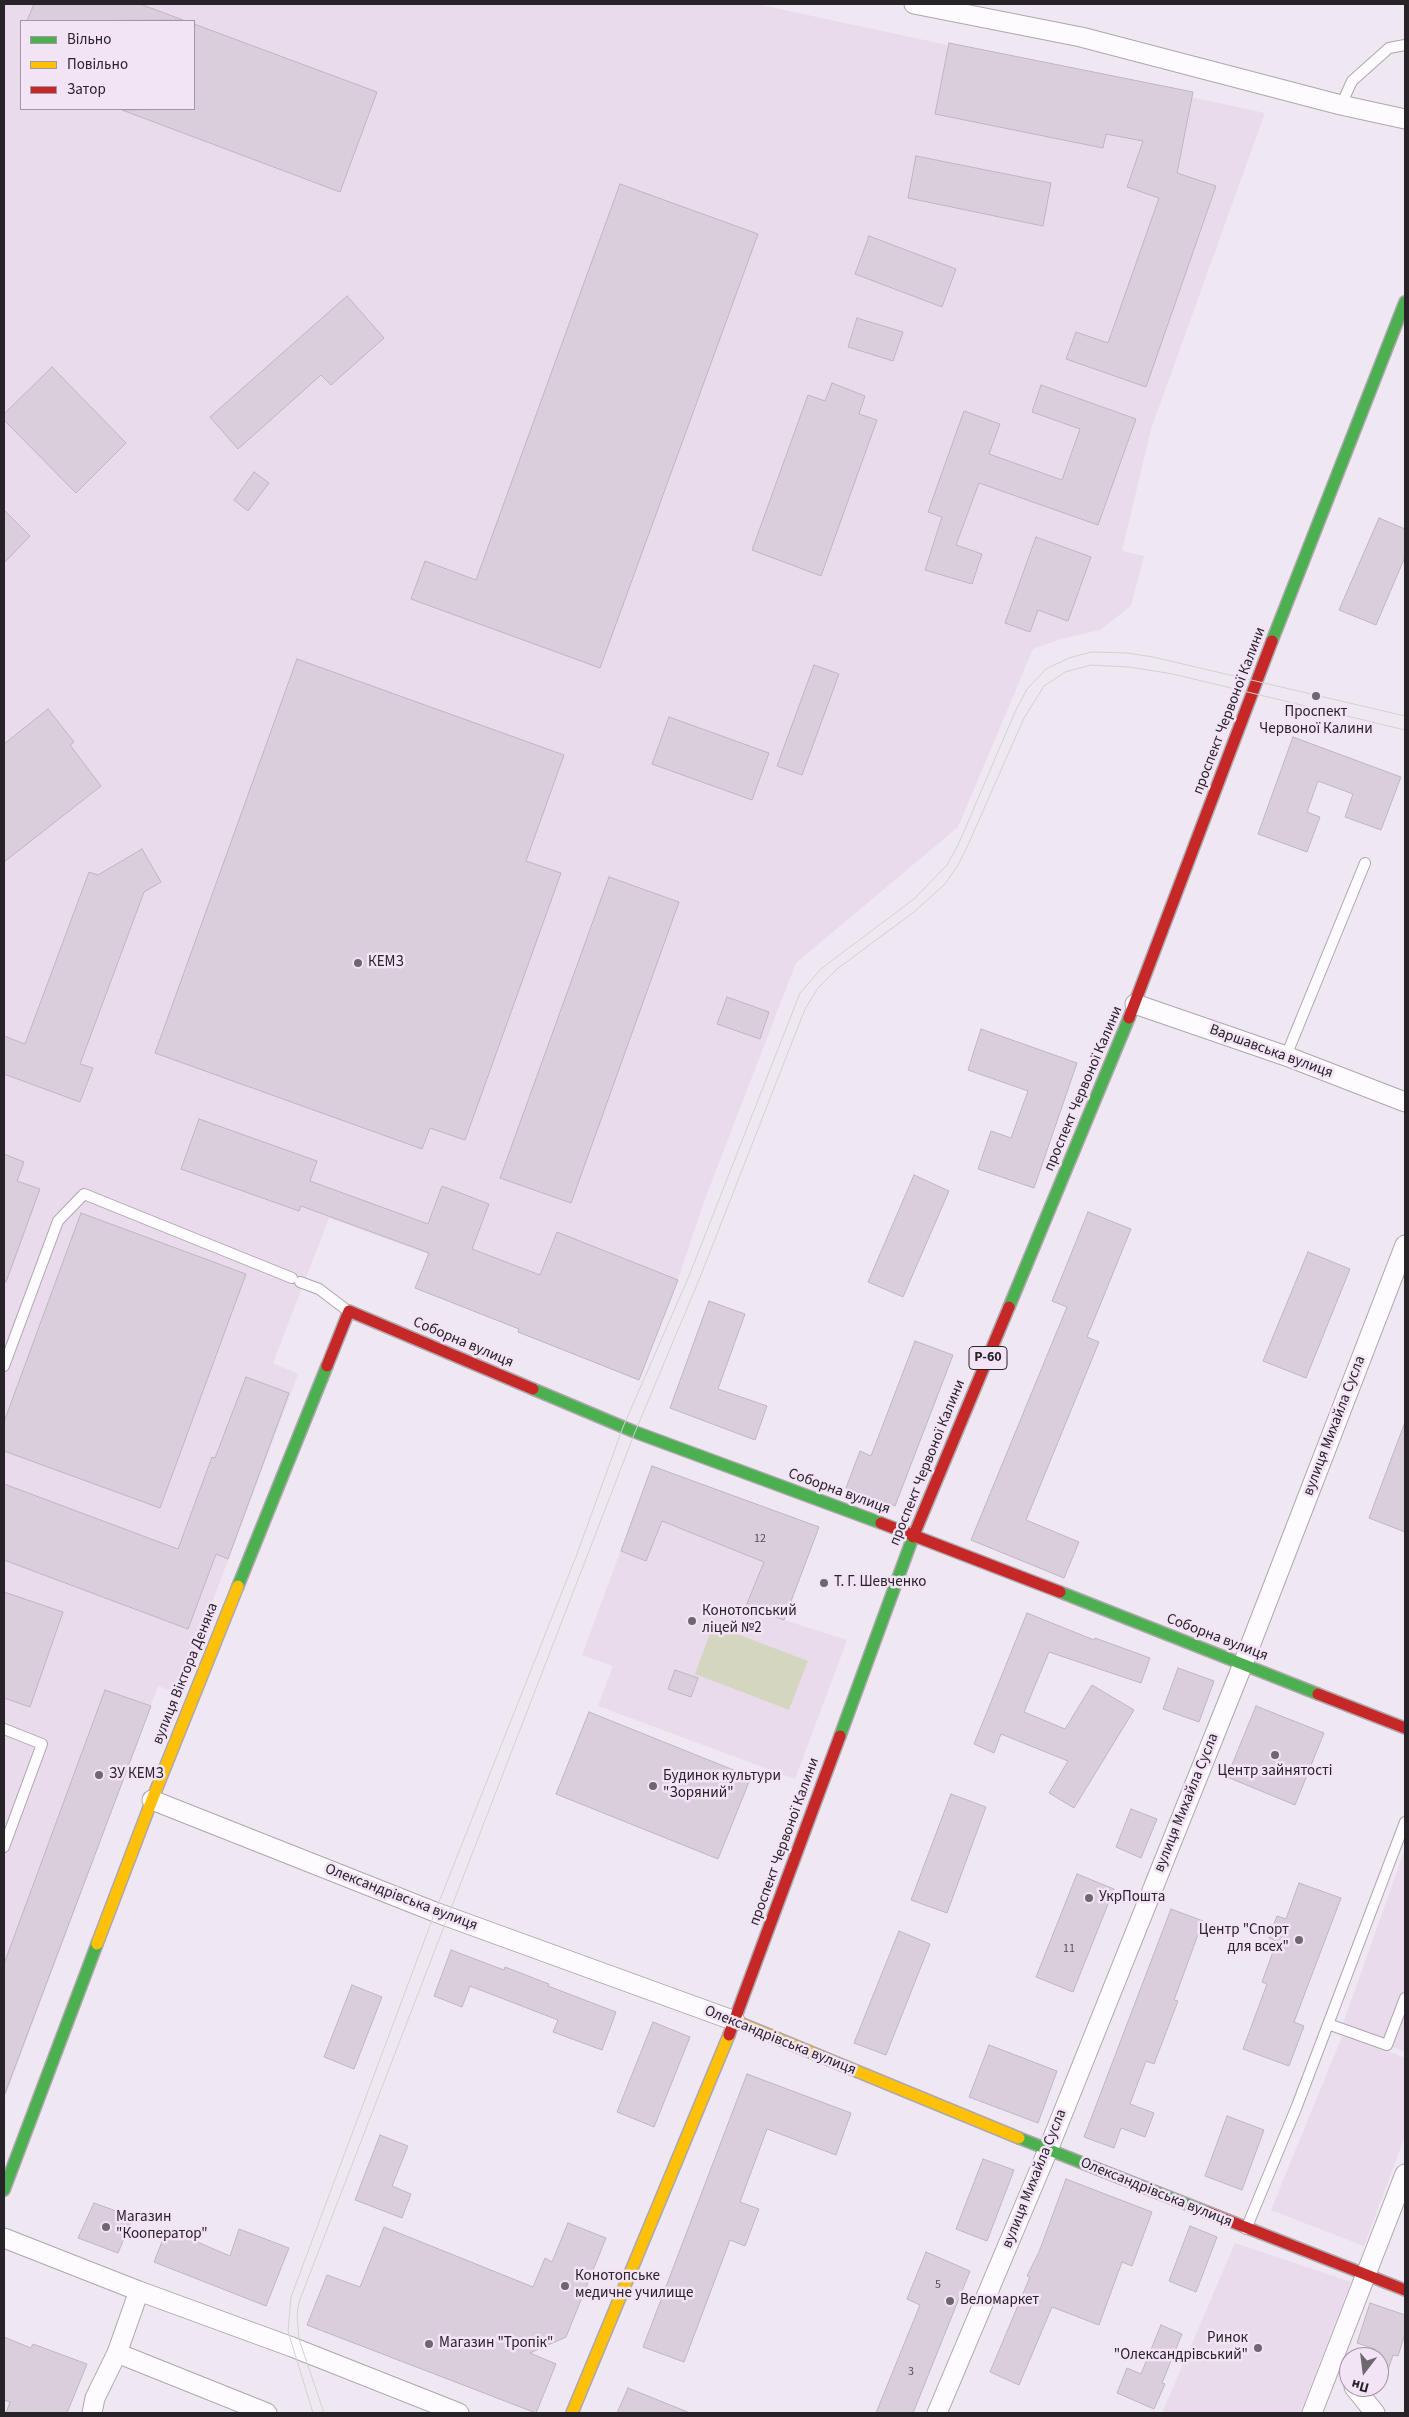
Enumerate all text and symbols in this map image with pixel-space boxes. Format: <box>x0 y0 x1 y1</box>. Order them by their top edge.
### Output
legend <box>20 20 195 110</box>
text: Вільно <box>67 29 111 50</box>
text: Повільно <box>67 54 128 75</box>
text: Затор <box>67 79 106 100</box>
street label: проспект Червоної Калини <box>1190 625 1270 797</box>
marker: Проспект Червоної Калини <box>1310 690 1322 702</box>
place label: Проспект Червоної Калини <box>1259 704 1373 739</box>
place label: КЕМЗ <box>368 954 404 972</box>
marker: КЕМЗ <box>352 957 364 969</box>
street label: проспект Червоної Калини <box>1041 1004 1127 1174</box>
street label: Варшавська вулиця <box>1207 1021 1335 1083</box>
street label: Соборна вулиця <box>410 1314 516 1372</box>
road number: Р-60 <box>969 1346 1007 1370</box>
street label: вулиця Михайла Сусла <box>1300 1354 1370 1498</box>
street label: проспект Червоної Калини <box>886 1377 970 1549</box>
street label: Соборна вулиця <box>786 1465 892 1519</box>
house number: 12 <box>754 1532 766 1546</box>
place label: Т. Г. Шевченко <box>834 1574 926 1592</box>
marker: Т. Г. Шевченко <box>818 1577 830 1589</box>
street label: вулиця Віктора Деняка <box>149 1600 223 1748</box>
place label: Конотопський ліцей №2 <box>702 1603 797 1638</box>
street label: Соборна вулиця <box>1164 1610 1270 1666</box>
marker: Конотопський ліцей №2 <box>686 1615 698 1627</box>
street label: вулиця Михайла Сусла <box>1151 1731 1223 1875</box>
marker: Центр зайнятості <box>1269 1749 1281 1761</box>
street label: проспект Червоної Калини <box>746 1755 824 1929</box>
place label: Центр зайнятості <box>1218 1763 1332 1781</box>
place label: ЗУ КЕМЗ <box>109 1766 164 1784</box>
place label: Будинок культури "Зоряний" <box>663 1768 781 1803</box>
marker: ЗУ КЕМЗ <box>93 1769 105 1781</box>
marker: Будинок культури "Зоряний" <box>647 1780 659 1792</box>
street label: Олександрівська вулиця <box>322 1861 480 1935</box>
place label: УкрПошта <box>1099 1889 1165 1907</box>
marker: УкрПошта <box>1083 1892 1095 1904</box>
place label: Центр "Спорт для всех" <box>1199 1922 1289 1957</box>
marker: Центр "Спорт для всех" <box>1293 1934 1305 1946</box>
house number: 11 <box>1063 1942 1075 1956</box>
street label: Олександрівська вулиця <box>702 2002 858 2080</box>
street label: вулиця Михайла Сусла <box>999 2107 1071 2251</box>
street label: Олександрівська вулиця <box>1078 2154 1234 2232</box>
place label: Магазин "Кооператор" <box>116 2209 208 2244</box>
marker: Магазин "Кооператор" <box>100 2221 112 2233</box>
place label: Конотопське медичне училище <box>575 2268 693 2303</box>
house number: 5 <box>935 2278 941 2292</box>
marker: Конотопське медичне училище <box>559 2280 571 2292</box>
place label: Веломаркет <box>960 2292 1039 2310</box>
marker: Веломаркет <box>944 2295 956 2307</box>
place label: Ринок "Олександрівський" <box>1114 2330 1248 2365</box>
place label: Магазин "Тропік" <box>439 2335 553 2353</box>
marker: Магазин "Тропік" <box>423 2338 435 2350</box>
marker: Ринок "Олександрівський" <box>1252 2342 1264 2354</box>
north arrow <box>1339 2347 1389 2397</box>
house number: 3 <box>908 2365 914 2379</box>
text: Пн <box>1349 2374 1371 2397</box>

